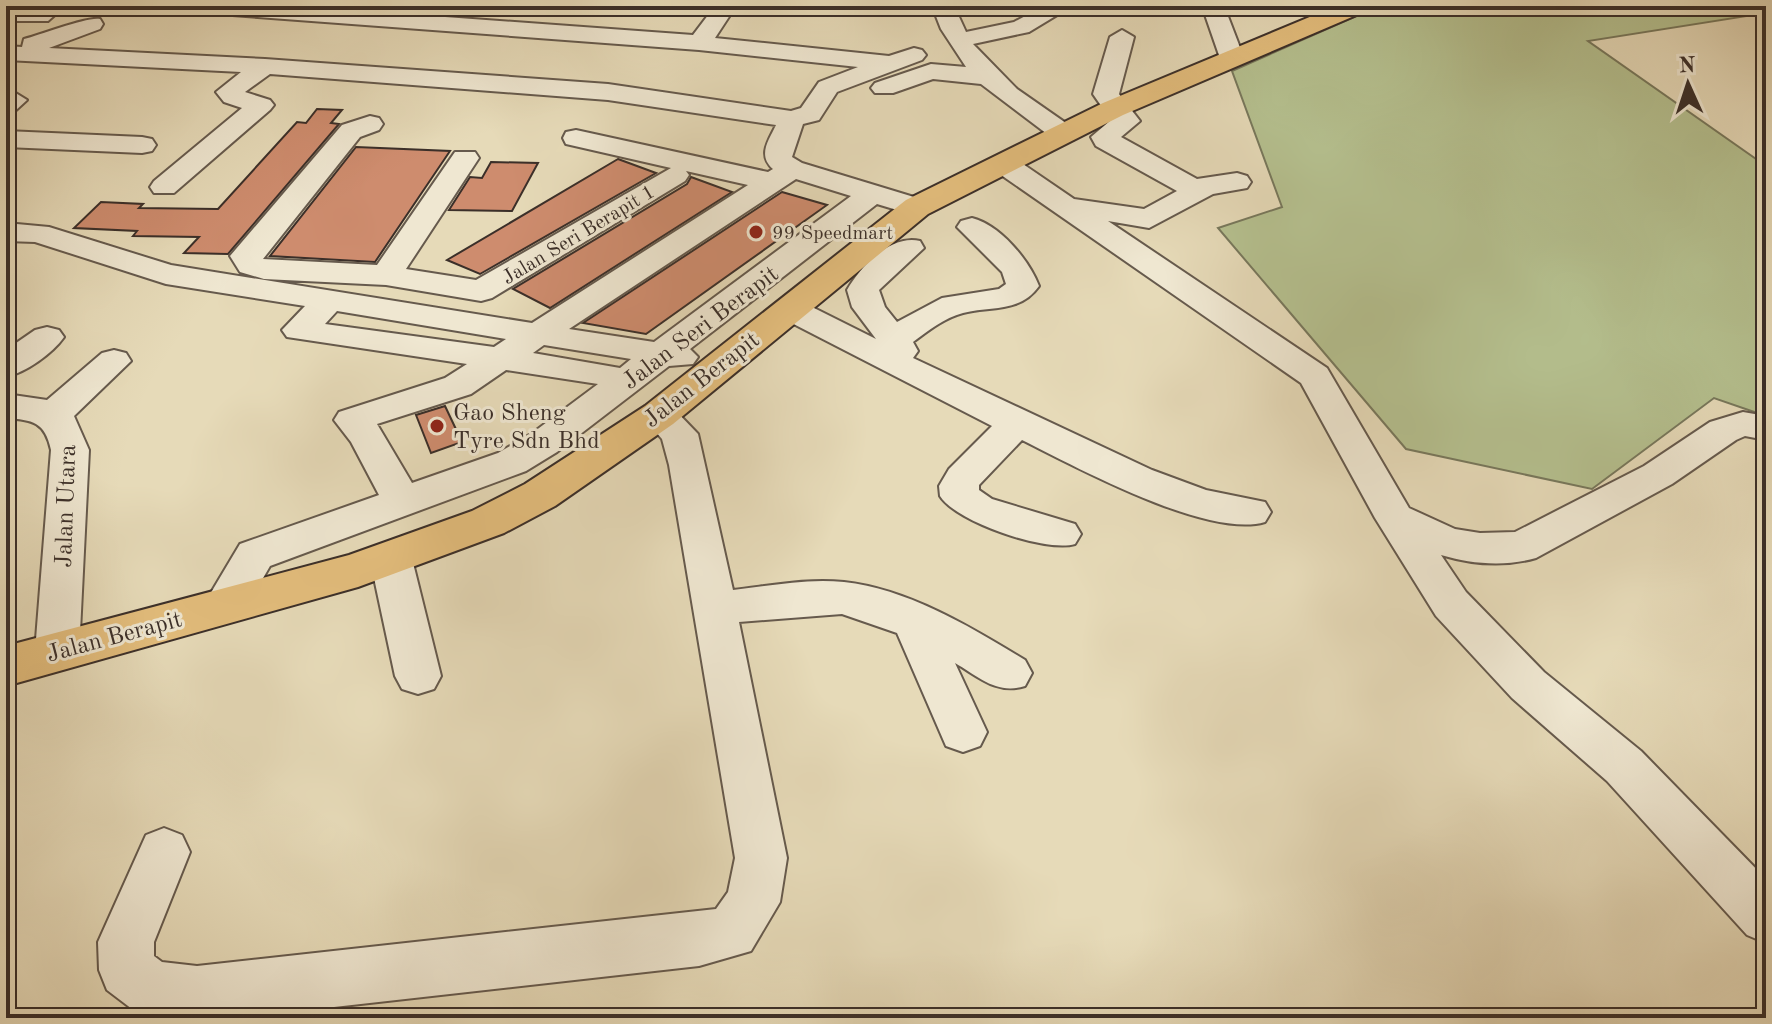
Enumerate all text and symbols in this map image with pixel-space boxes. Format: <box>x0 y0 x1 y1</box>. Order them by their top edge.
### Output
north arrow <box>1648 44 1728 124</box>
text: N <box>1678 55 1696 77</box>
street label: Jalan Seri Berapit 1 <box>499 182 659 289</box>
marker: 99 Speedmart <box>747 223 765 241</box>
place label: 99 Speedmart <box>772 224 893 244</box>
street label: Jalan Seri Berapit <box>619 262 784 395</box>
street label: Jalan Berapit <box>640 328 765 433</box>
place label: Gao Sheng Tyre Sdn Bhd <box>453 402 600 454</box>
marker: Gao Sheng Tyre Sdn Bhd <box>428 417 446 435</box>
street label: Jalan Utara <box>53 444 81 568</box>
street label: Jalan Berapit <box>44 608 185 668</box>

